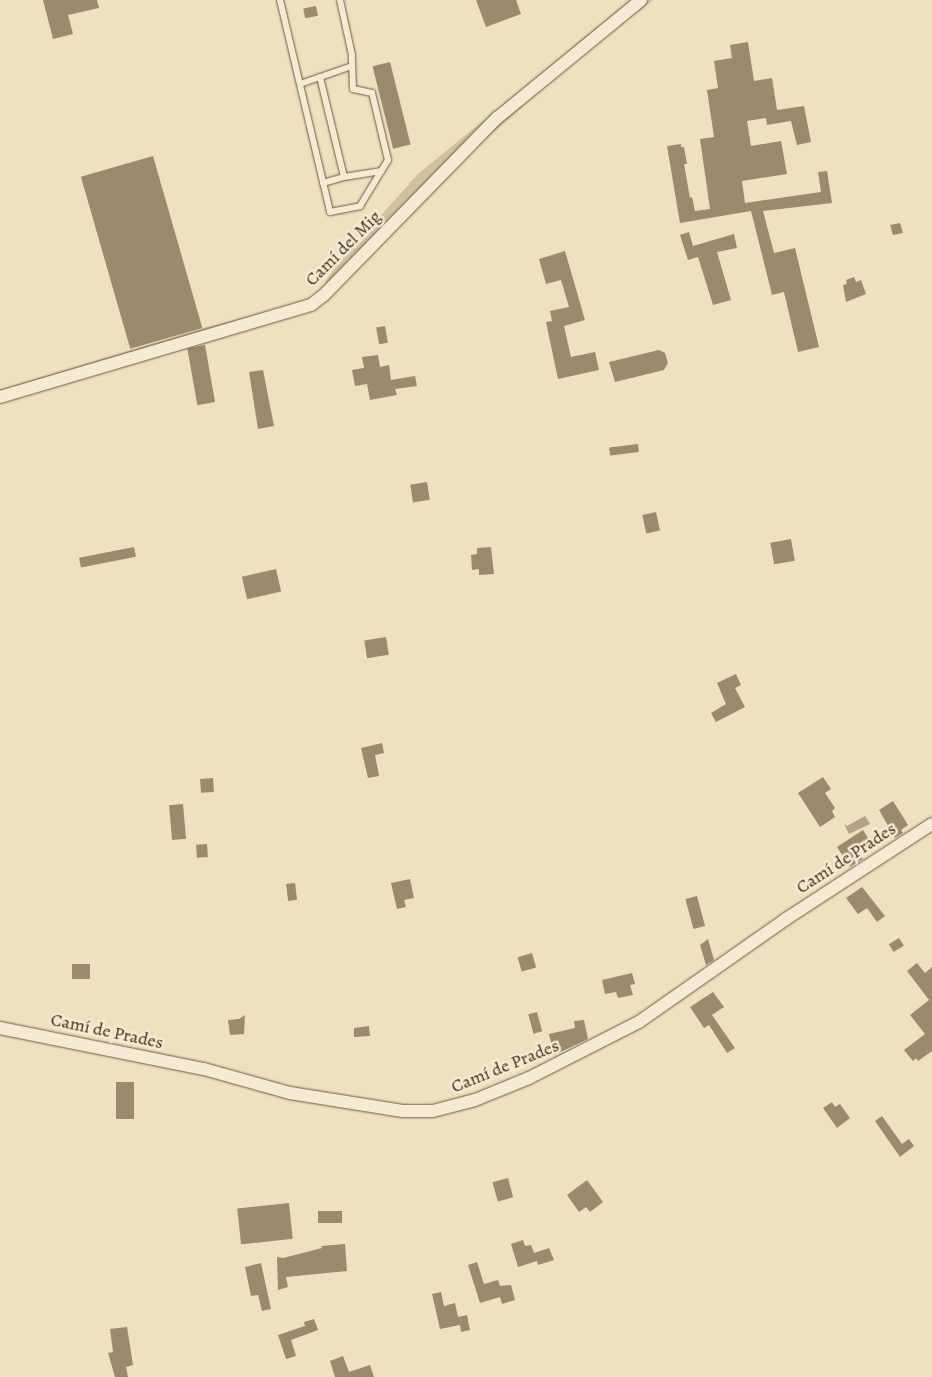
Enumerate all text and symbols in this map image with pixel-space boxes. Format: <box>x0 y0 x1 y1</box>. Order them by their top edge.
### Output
street label: Camí del Mig <box>301 206 385 290</box>
street label: Camí de Prades <box>792 818 900 898</box>
street label: Camí de Prades <box>49 1009 165 1053</box>
street label: Camí de Prades <box>448 1035 562 1097</box>

